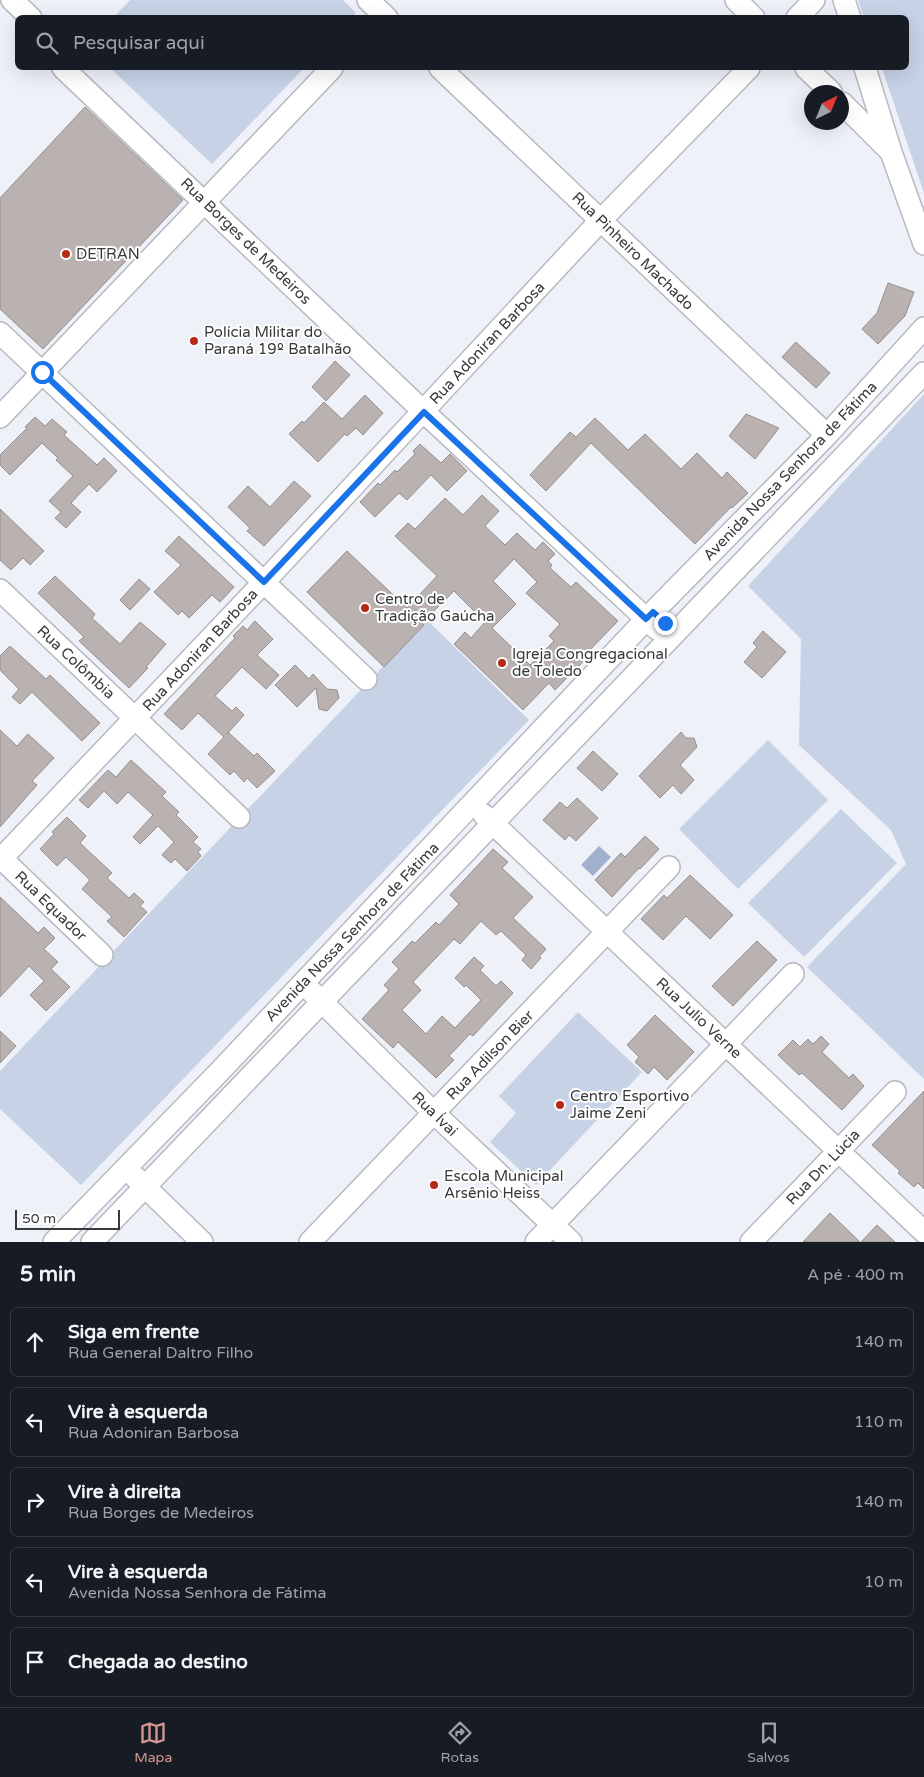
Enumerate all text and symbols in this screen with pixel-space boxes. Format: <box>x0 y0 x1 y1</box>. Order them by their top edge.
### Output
search box <box>15 15 909 70</box>
icon: search <box>33 29 61 57</box>
text: Pesquisar aqui <box>73 32 205 54</box>
north arrow <box>804 85 849 130</box>
street label: Rua Borges de Medeiros <box>177 174 315 308</box>
street label: Rua Pinheiro Machado <box>568 188 698 314</box>
place label: DETRAN <box>76 245 140 263</box>
marker: DETRAN <box>60 248 72 260</box>
street label: Rua Adoniran Barbosa <box>426 278 548 408</box>
place label: Polícia Militar do Paraná 19º Batalhão <box>204 323 351 358</box>
marker: Polícia Militar do Paraná 19º Batalhão <box>188 335 200 347</box>
route start <box>31 361 54 384</box>
street label: Avenida Nossa Senhora de Fátima <box>699 378 881 564</box>
street label: Rua Adoniran Barbosa <box>139 585 261 715</box>
place label: Centro de Tradição Gaúcha <box>375 590 494 625</box>
marker: Centro de Tradição Gaúcha <box>359 602 371 614</box>
route end <box>654 612 677 635</box>
street label: Rua Colômbia <box>33 621 119 703</box>
place label: Igreja Congregacional de Toledo <box>512 645 668 680</box>
marker: Igreja Congregacional de Toledo <box>496 657 508 669</box>
street label: Avenida Nossa Senhora de Fátima <box>261 839 443 1025</box>
street label: Rua Equador <box>11 867 91 945</box>
street label: Rua Julio Verne <box>653 974 745 1062</box>
street label: Rua Adilson Bier <box>443 1006 538 1104</box>
place label: Centro Esportivo Jaime Zeni <box>570 1087 689 1122</box>
street label: Rua Ívai <box>408 1088 462 1140</box>
marker: Centro Esportivo Jaime Zeni <box>554 1099 566 1111</box>
street label: Rua Dn. Lúcia <box>782 1125 864 1209</box>
place label: Escola Municipal Arsênio Heiss <box>444 1167 563 1202</box>
marker: Escola Municipal Arsênio Heiss <box>428 1179 440 1191</box>
scale bar <box>15 1207 120 1230</box>
text: 50 m <box>22 1210 56 1227</box>
text: 5 min <box>20 1262 76 1287</box>
text: A pé · 400 m <box>807 1265 904 1285</box>
text: Siga em frente <box>68 1321 199 1343</box>
icon: ahead <box>21 1328 49 1356</box>
text: 140 m <box>854 1332 903 1352</box>
text: Rua General Daltro Filho <box>68 1343 253 1363</box>
text: Vire à esquerda <box>68 1401 208 1423</box>
icon: left <box>21 1408 49 1436</box>
text: 110 m <box>854 1412 903 1432</box>
text: Rua Adoniran Barbosa <box>68 1423 239 1443</box>
text: Vire à direita <box>68 1481 181 1503</box>
icon: right <box>21 1488 49 1516</box>
text: 140 m <box>854 1492 903 1512</box>
text: Rua Borges de Medeiros <box>68 1503 254 1523</box>
text: Vire à esquerda <box>68 1561 208 1583</box>
icon: left <box>21 1568 49 1596</box>
text: 10 m <box>864 1572 903 1592</box>
text: Avenida Nossa Senhora de Fátima <box>68 1583 326 1603</box>
icon: arrive <box>21 1648 49 1676</box>
text: Chegada ao destino <box>68 1651 248 1673</box>
tab: Mapa <box>134 1719 172 1766</box>
tab: Rotas <box>441 1719 479 1766</box>
tab: Salvos <box>747 1719 790 1766</box>

